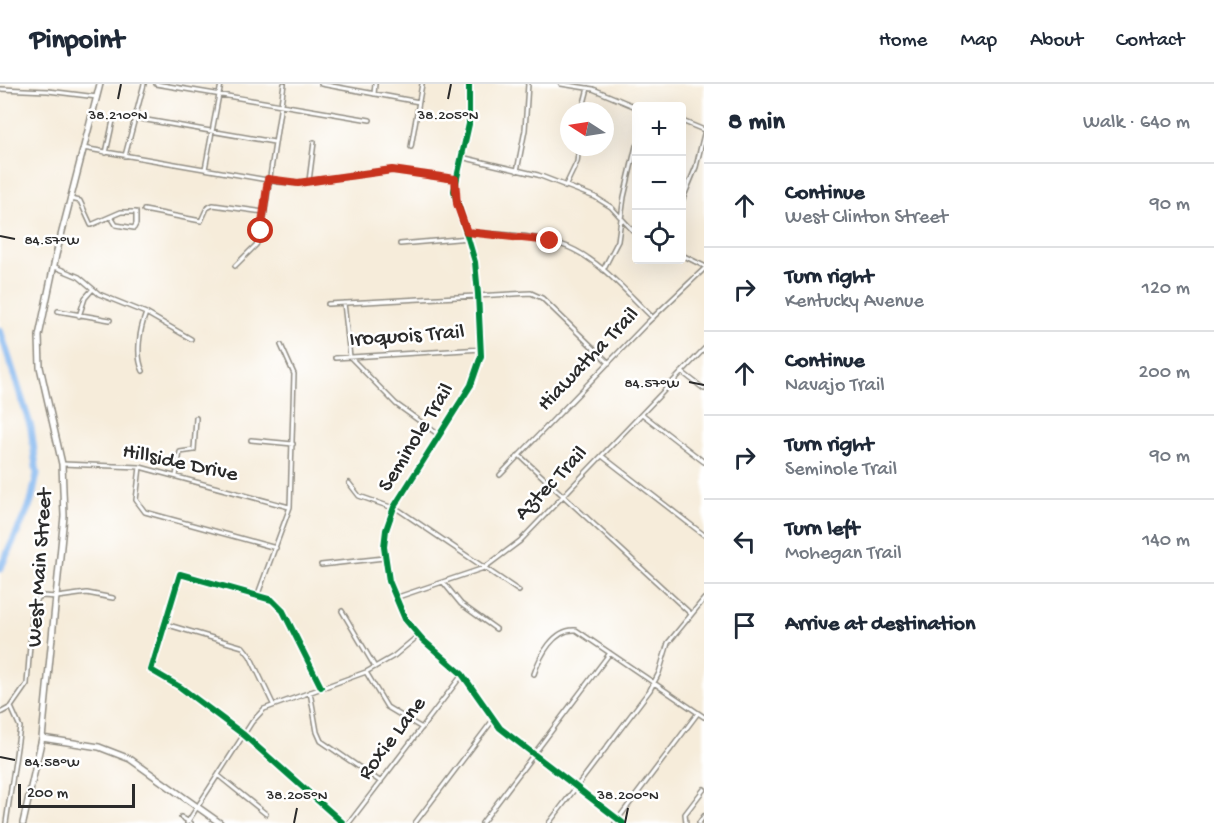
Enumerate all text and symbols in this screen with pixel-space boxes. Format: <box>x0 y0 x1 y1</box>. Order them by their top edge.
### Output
text: Pinpoint <box>30 25 124 58</box>
text: Home <box>879 29 927 54</box>
text: Map <box>960 29 997 54</box>
text: About <box>1030 29 1083 54</box>
text: Contact <box>1116 29 1184 54</box>
north arrow <box>560 102 614 156</box>
map controls <box>632 102 686 264</box>
button: + <box>632 102 686 156</box>
text: 38.210°N <box>87 107 148 125</box>
text: 38.205°N <box>416 107 479 125</box>
text: 8 min <box>728 108 785 139</box>
text: Walk · 640 m <box>1083 112 1190 135</box>
button: − <box>632 156 686 210</box>
text: Continue <box>785 181 865 207</box>
icon: ahead <box>728 189 761 222</box>
text: 90 m <box>1150 194 1190 217</box>
text: West Clinton Street <box>785 207 948 230</box>
button: locate <box>632 210 686 264</box>
route start <box>247 217 273 243</box>
route end <box>536 227 562 253</box>
text: 84.57°W <box>24 232 80 250</box>
text: Turn right <box>785 265 873 291</box>
icon: right <box>728 273 761 306</box>
text: 120 m <box>1142 278 1190 301</box>
text: Kentucky Avenue <box>785 291 924 314</box>
street label: Hiawatha Trail <box>533 302 645 418</box>
street label: Iroquois Trail <box>348 320 466 354</box>
text: Continue <box>785 349 865 375</box>
icon: ahead <box>728 357 761 390</box>
text: 200 m <box>1139 362 1190 385</box>
text: 84.57°W <box>624 375 680 393</box>
text: Navajo Trail <box>785 375 885 398</box>
street label: Seminole Trail <box>373 379 461 497</box>
text: Turn right <box>785 433 873 459</box>
street label: Hillside Drive <box>120 439 241 489</box>
street label: Aztec Trail <box>510 441 594 527</box>
icon: right <box>728 441 761 474</box>
text: 90 m <box>1150 446 1190 469</box>
text: Seminole Trail <box>785 459 897 482</box>
street label: West Main Street <box>22 486 60 648</box>
text: Turn left <box>785 517 859 543</box>
icon: left <box>728 525 761 558</box>
text: 140 m <box>1142 530 1190 553</box>
text: Mohegan Trail <box>785 543 902 566</box>
icon: arrive <box>728 609 761 642</box>
text: Arrive at destination <box>785 612 975 638</box>
street label: Roxie Lane <box>353 692 433 786</box>
text: 84.58°W <box>24 754 80 772</box>
scale bar <box>18 781 135 808</box>
text: 200 m <box>27 785 68 804</box>
text: 38.205°N <box>265 787 328 805</box>
text: 38.200°N <box>596 787 659 805</box>

